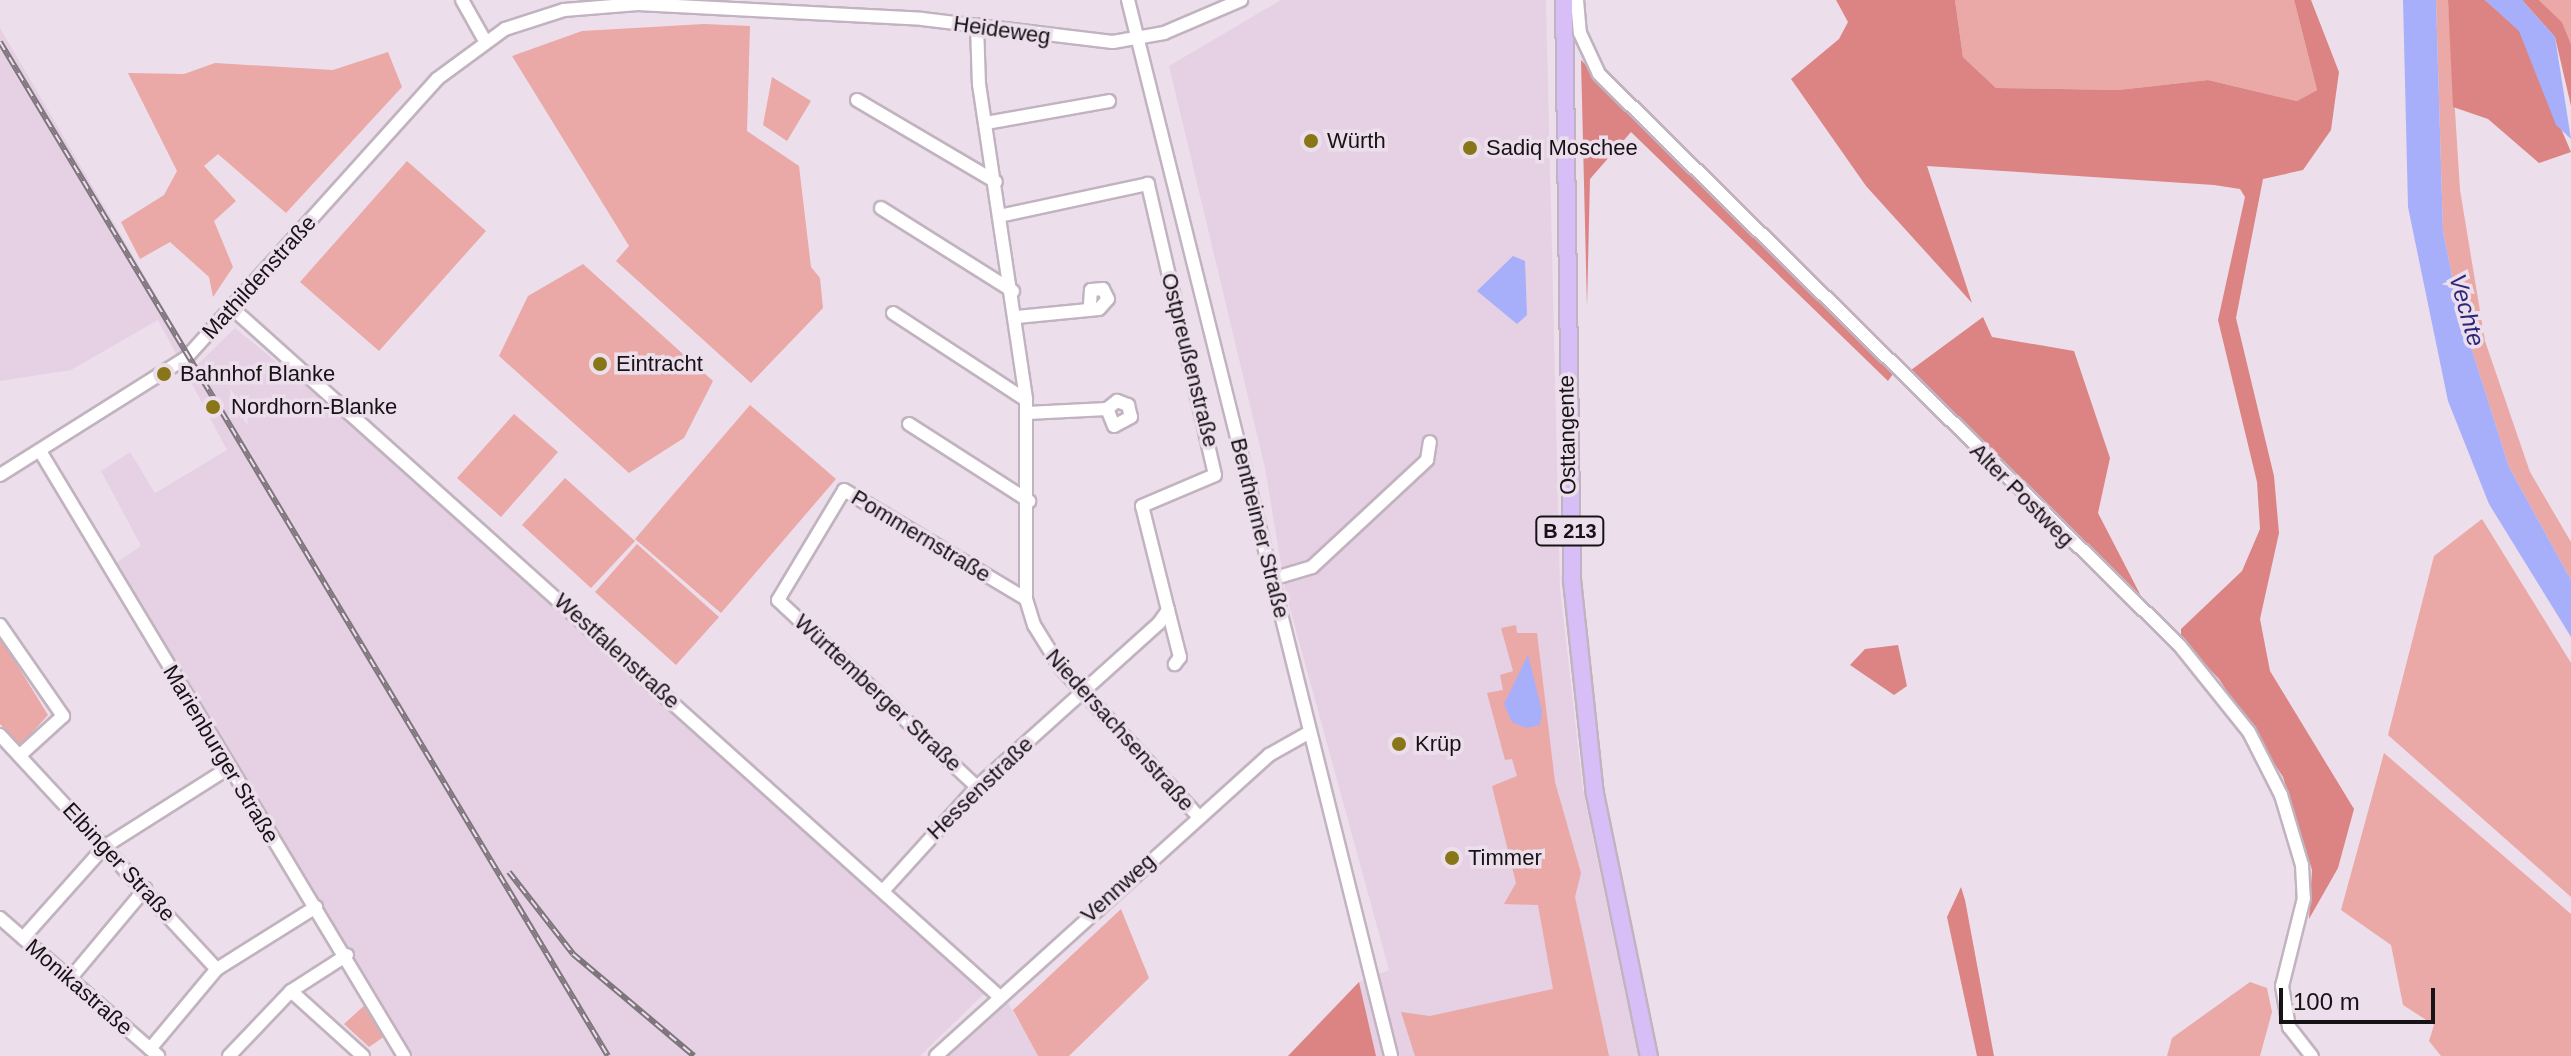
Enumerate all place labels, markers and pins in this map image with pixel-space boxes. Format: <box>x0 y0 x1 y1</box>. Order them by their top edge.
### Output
place label: Würth <box>1327 128 1386 154</box>
marker: Würth <box>1302 132 1320 150</box>
place label: Sadiq Moschee <box>1486 135 1638 161</box>
marker: Sadiq Moschee <box>1461 139 1479 157</box>
place label: Eintracht <box>616 351 703 377</box>
marker: Eintracht <box>591 355 609 373</box>
place label: Bahnhof Blanke <box>180 361 335 387</box>
marker: Bahnhof Blanke <box>155 365 173 383</box>
place label: Nordhorn-Blanke <box>231 394 397 420</box>
marker: Nordhorn-Blanke <box>202 396 224 418</box>
place label: Krüp <box>1415 731 1461 757</box>
marker: Krüp <box>1390 735 1408 753</box>
place label: Timmer <box>1468 845 1542 871</box>
marker: Timmer <box>1443 849 1461 867</box>

